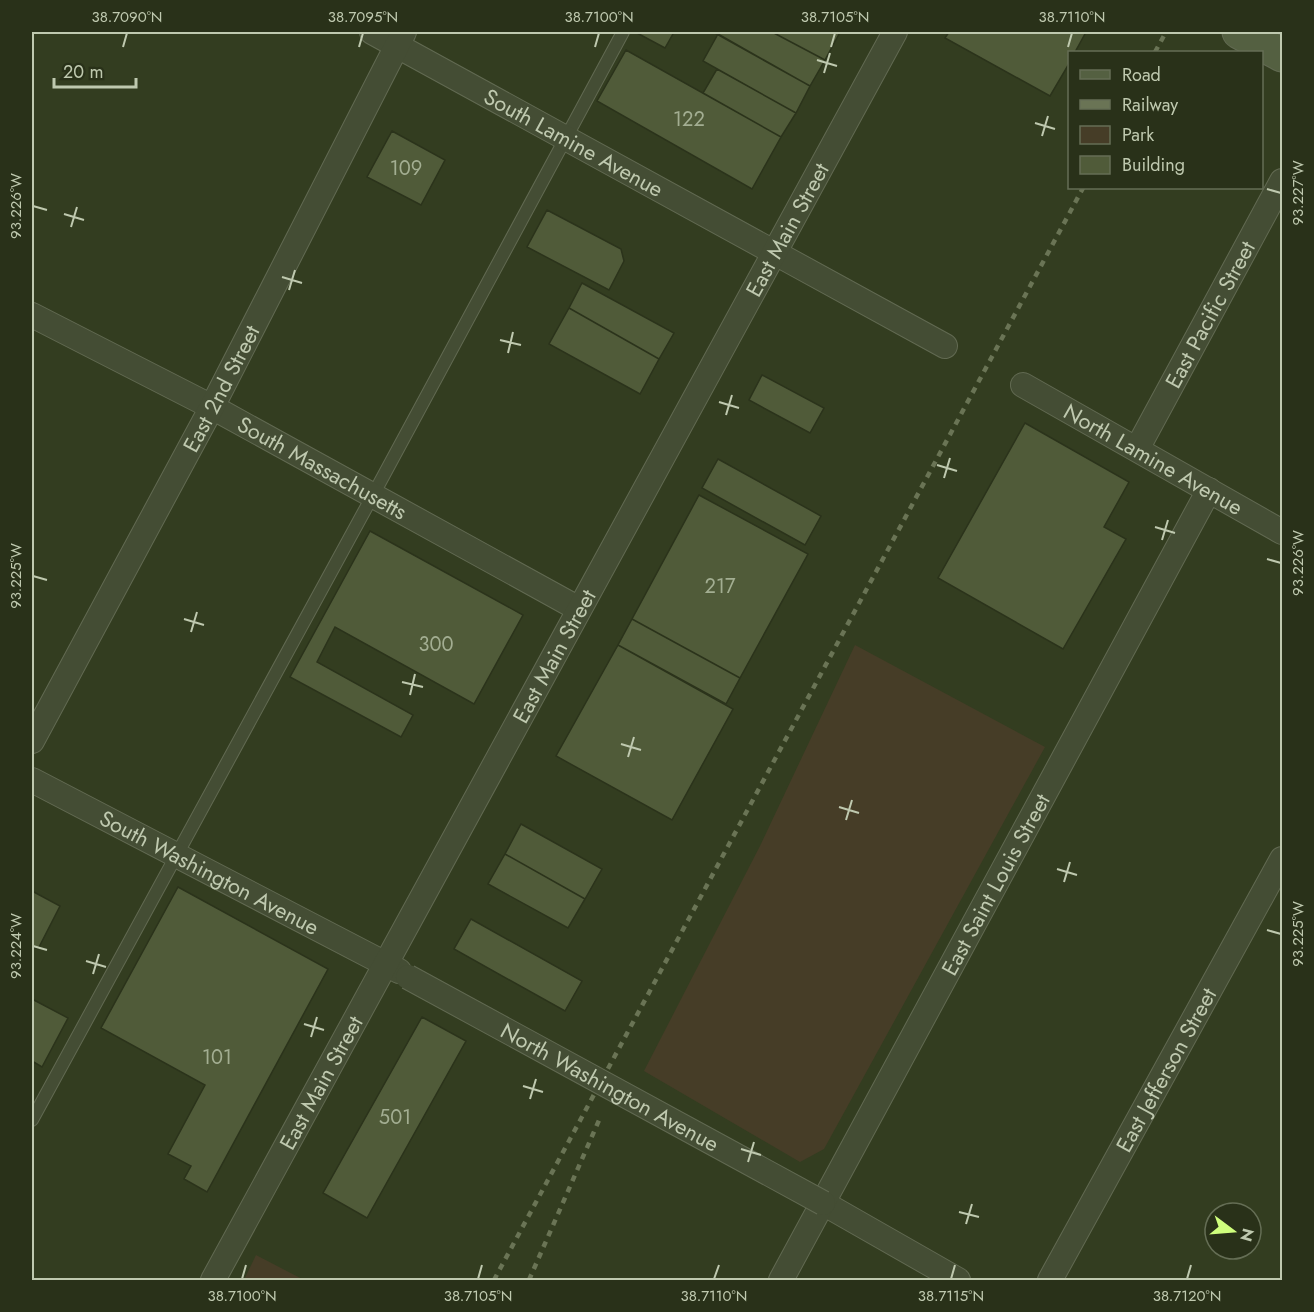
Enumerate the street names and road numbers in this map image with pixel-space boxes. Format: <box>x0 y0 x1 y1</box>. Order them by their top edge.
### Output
street label: South Lamine Avenue <box>478 80 669 205</box>
street label: East Main Street <box>737 156 837 302</box>
street label: East Pacific Street <box>1157 234 1263 394</box>
street label: East 2nd Street <box>175 319 268 458</box>
street label: North Lamine Avenue <box>1058 395 1249 523</box>
street label: South Massachusetts <box>232 408 413 527</box>
street label: East Main Street <box>504 583 604 729</box>
street label: East Saint Louis Street <box>933 787 1058 981</box>
street label: South Washington Avenue <box>94 802 325 943</box>
street label: East Jefferson Street <box>1108 981 1224 1158</box>
street label: East Main Street <box>271 1009 371 1155</box>
street label: North Washington Avenue <box>495 1014 725 1160</box>

